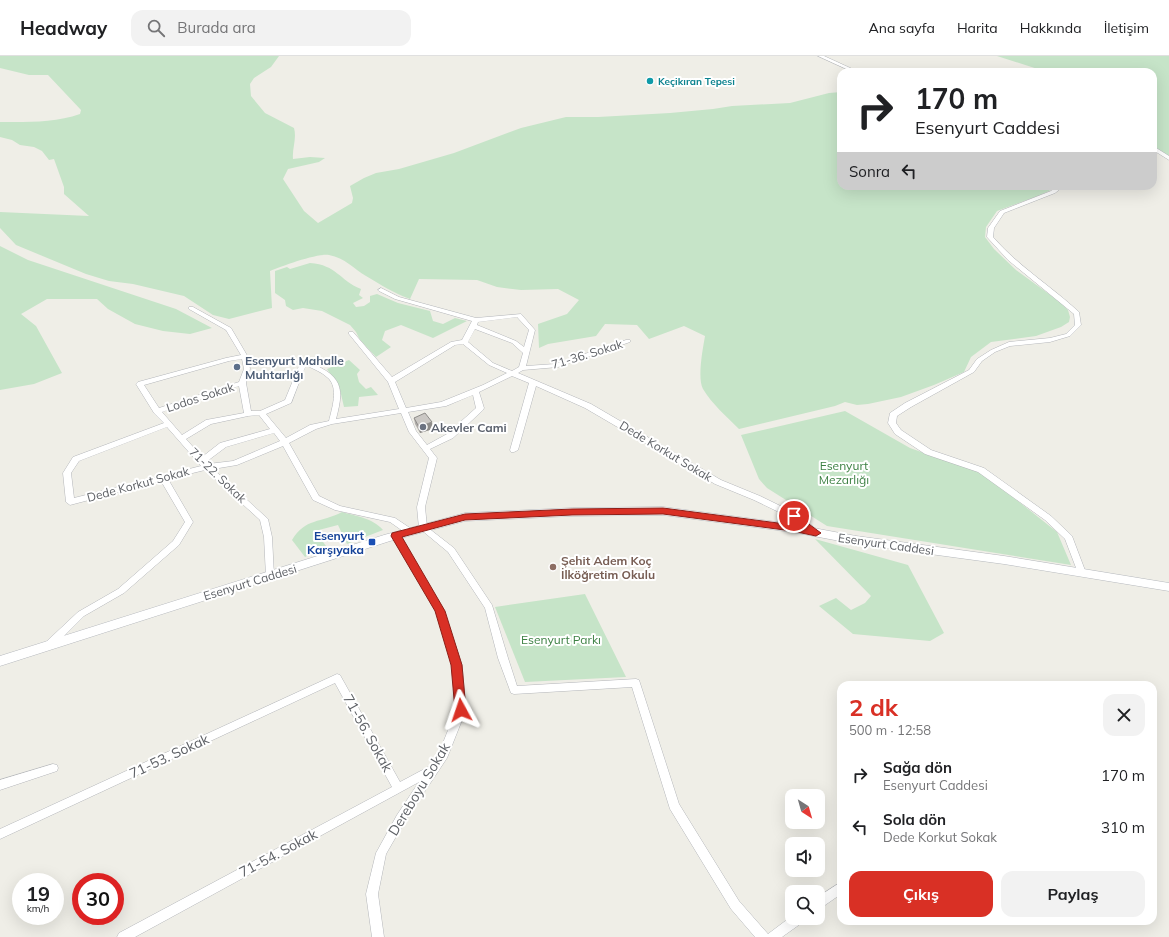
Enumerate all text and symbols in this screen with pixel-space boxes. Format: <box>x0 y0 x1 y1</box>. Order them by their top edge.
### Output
search box <box>131 10 411 46</box>
text: Headway <box>20 16 107 40</box>
icon: search <box>145 17 167 39</box>
text: Burada ara <box>177 18 256 37</box>
text: Ana sayfa <box>868 19 935 37</box>
text: Harita <box>957 19 998 37</box>
text: Hakkında <box>1020 19 1082 37</box>
text: İletişim <box>1104 19 1149 37</box>
place label: Keçikıran Tepesi <box>658 75 735 88</box>
marker: Keçikıran Tepesi <box>645 76 655 86</box>
text: 170 m <box>915 81 998 116</box>
icon: right <box>849 84 901 136</box>
text: Esenyurt Caddesi <box>915 116 1060 139</box>
icon: left <box>898 160 920 182</box>
text: Sonra <box>849 162 890 181</box>
street label: 71-36. Sokak <box>550 336 625 372</box>
place label: Esenyurt Mahalle Muhtarlığı <box>245 353 344 382</box>
marker: Esenyurt Mahalle Muhtarlığı <box>232 362 242 372</box>
street label: Lodos Sokak <box>164 379 237 415</box>
street label: Dede Korkut Sokak <box>617 417 716 485</box>
place label: Akevler Cami <box>431 420 507 435</box>
marker: Akevler Cami <box>418 422 428 432</box>
street label: 71-22. Sokak <box>186 444 250 507</box>
park label: Esenyurt Mezarlığı <box>819 458 869 487</box>
street label: Dede Korkut Sokak <box>85 463 192 505</box>
pin <box>777 499 811 533</box>
icon: arrive <box>783 505 805 527</box>
place label: Esenyurt Karşıyaka <box>307 528 364 557</box>
street label: Esenyurt Caddesi <box>837 530 935 558</box>
marker: Esenyurt Karşıyaka <box>367 537 377 547</box>
place label: Şehit Adem Koç İlköğretim Okulu <box>561 553 655 582</box>
street label: Esenyurt Caddesi <box>202 561 298 603</box>
marker: Şehit Adem Koç İlköğretim Okulu <box>548 562 558 572</box>
park label: Esenyurt Parkı <box>521 632 601 647</box>
position arrow <box>440 689 482 731</box>
street label: 71-56. Sokak <box>339 691 397 776</box>
text: 2 dk <box>849 692 898 722</box>
button: close <box>1103 694 1145 736</box>
text: 500 m · 12:58 <box>849 722 931 738</box>
street label: 71-53. Sokak <box>126 729 212 782</box>
street label: Dereboyu Sokak <box>384 738 454 839</box>
text: Sağa dön <box>883 758 952 777</box>
icon: right <box>849 764 871 786</box>
text: 170 m <box>1101 766 1145 785</box>
text: Esenyurt Caddesi <box>883 777 988 793</box>
north arrow <box>785 789 825 829</box>
map controls <box>785 789 825 925</box>
text: Sola dön <box>883 810 946 829</box>
icon: left <box>849 816 871 838</box>
text: 310 m <box>1101 818 1145 837</box>
street label: 71-54. Sokak <box>236 825 321 881</box>
text: Dede Korkut Sokak <box>883 829 997 845</box>
button: sound <box>785 837 825 877</box>
button: Çıkış <box>849 871 993 917</box>
button: Paylaş <box>1001 871 1145 917</box>
speed limit sign: 30 <box>72 873 124 925</box>
text: 19 <box>26 881 50 906</box>
button: search <box>785 885 825 925</box>
text: km/h <box>27 902 49 915</box>

